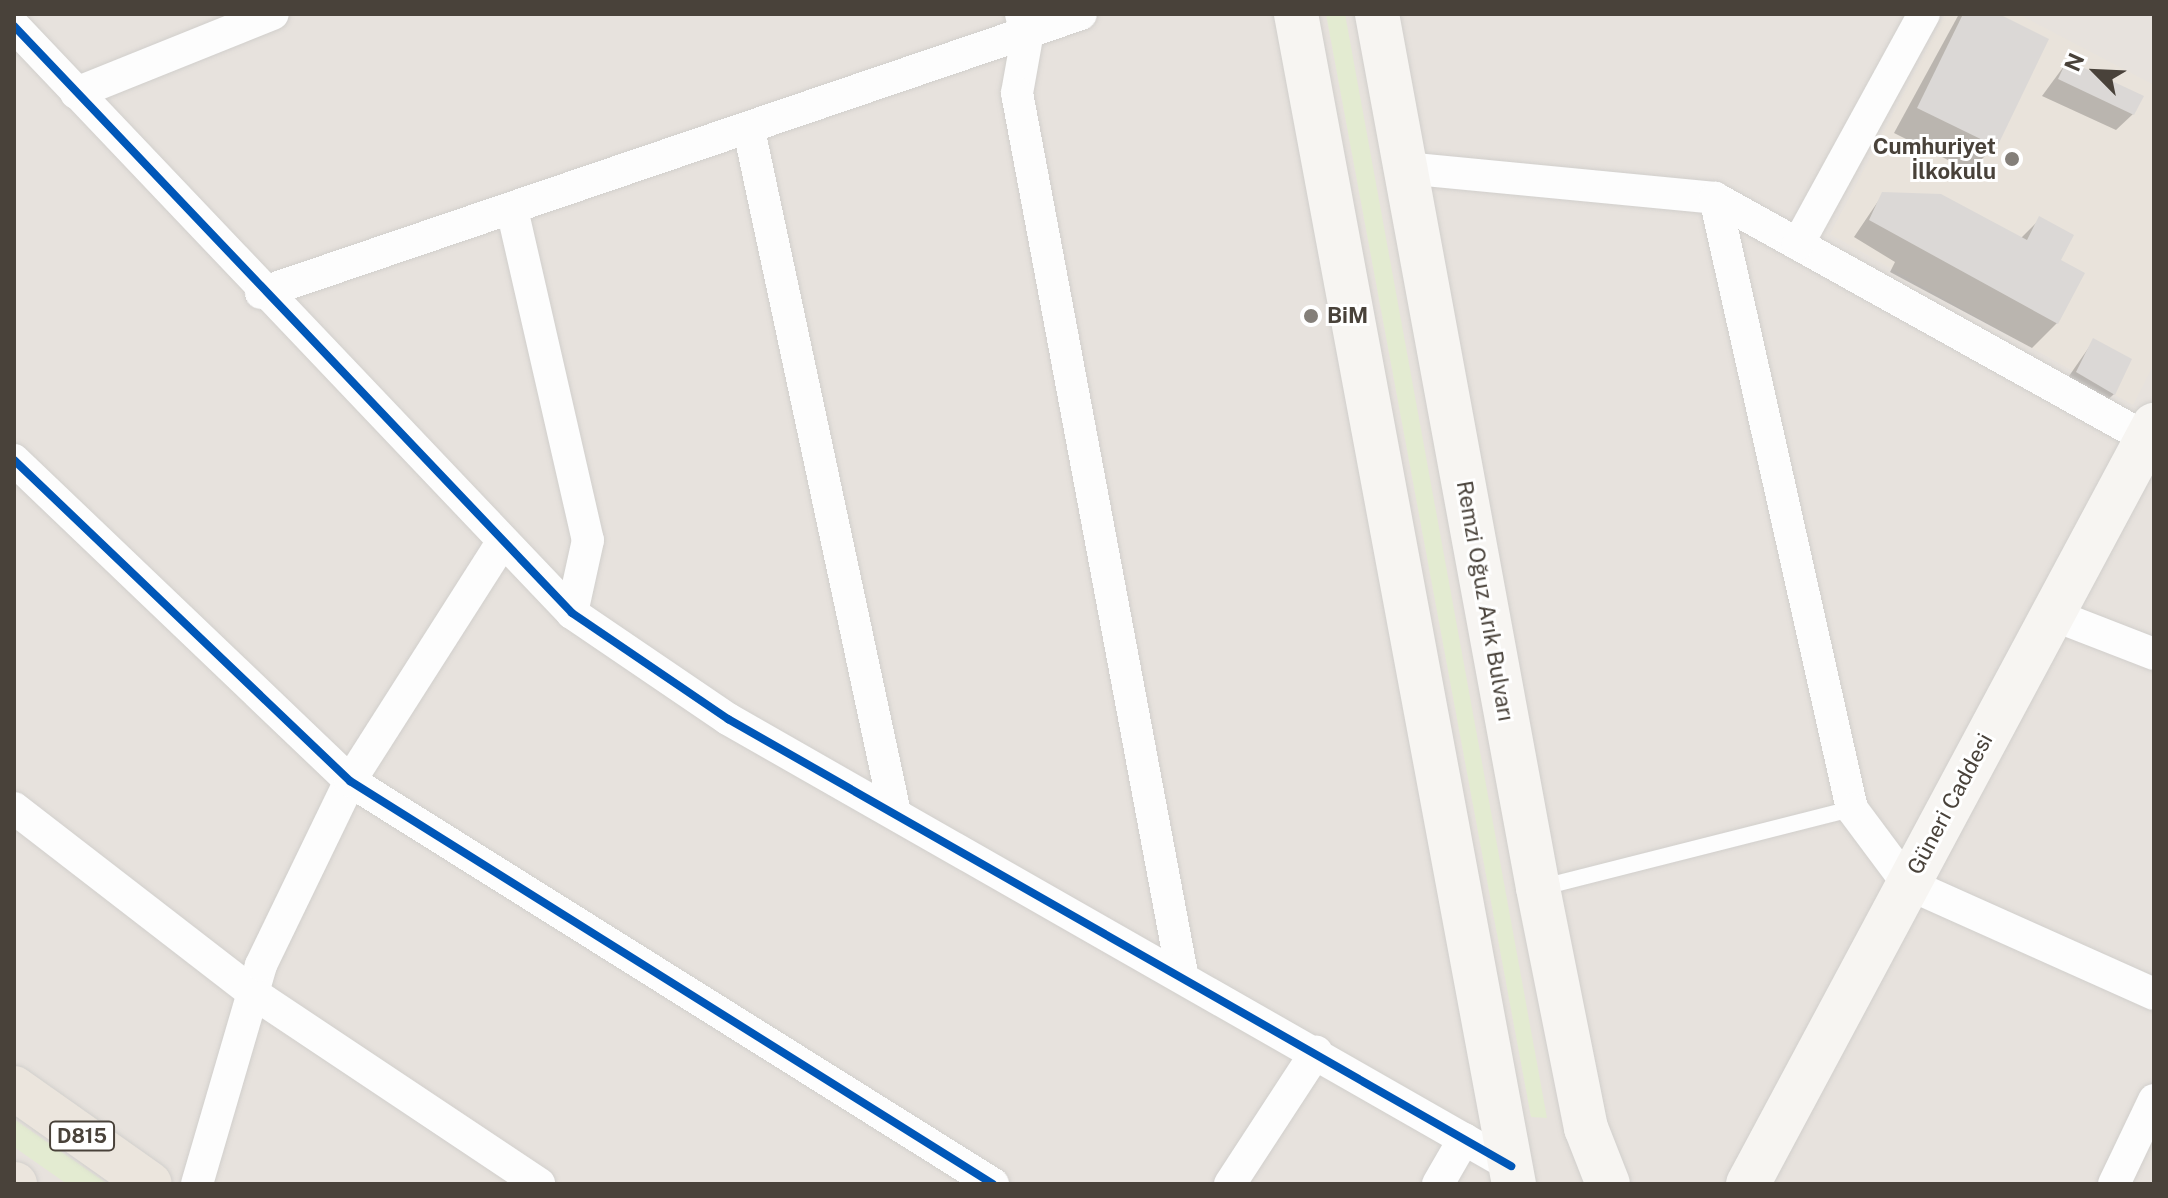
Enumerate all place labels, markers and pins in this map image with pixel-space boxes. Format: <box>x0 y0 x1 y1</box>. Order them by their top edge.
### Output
place label: Cumhuriyet İlkokulu <box>1873 133 1996 184</box>
marker: Cumhuriyet İlkokulu <box>2003 150 2021 168</box>
place label: BiM <box>1327 303 1368 329</box>
marker: BiM <box>1302 307 1320 325</box>

